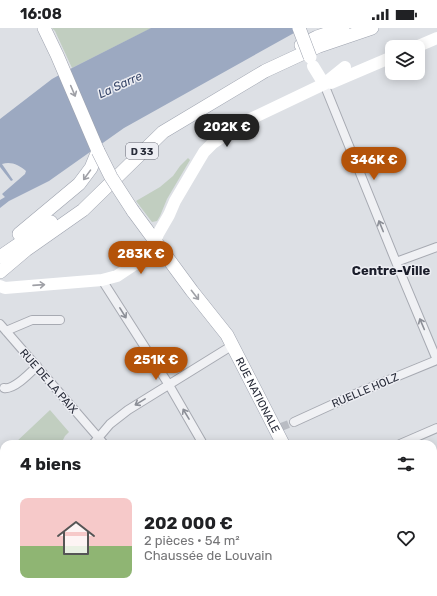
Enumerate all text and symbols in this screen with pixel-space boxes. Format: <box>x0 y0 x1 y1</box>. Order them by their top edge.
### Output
text: 16:08 <box>20 5 62 23</box>
map controls <box>385 40 425 80</box>
button: layers <box>385 40 425 80</box>
water label: La Sarre <box>96 69 145 101</box>
one-way arrow <box>69 84 77 96</box>
pin: 202K € <box>194 114 260 148</box>
text: 202K € <box>203 119 251 134</box>
road number: D 33 <box>126 143 158 159</box>
pin: 346K € <box>341 147 407 181</box>
text: 346K € <box>350 152 398 167</box>
one-way arrow <box>82 169 91 180</box>
one-way arrow <box>377 221 384 233</box>
pin: 283K € <box>108 241 174 275</box>
text: 283K € <box>117 246 165 261</box>
district label: Centre-Ville <box>352 263 430 278</box>
one-way arrow <box>32 282 45 289</box>
one-way arrow <box>191 289 200 300</box>
one-way arrow <box>119 307 127 318</box>
one-way arrow <box>418 319 425 331</box>
street label: RUE DE LA PAIX <box>17 346 80 416</box>
pin: 251K € <box>123 347 189 381</box>
text: 251K € <box>134 352 178 367</box>
street label: RUE NATIONALE <box>233 355 282 435</box>
street label: RUELLE HOLZ <box>330 370 401 410</box>
one-way arrow <box>134 399 146 407</box>
one-way arrow <box>182 408 190 420</box>
icon: filters <box>395 453 417 475</box>
text: 4 biens <box>20 454 81 474</box>
text: 202 000 € <box>144 513 233 533</box>
icon: home <box>52 514 100 562</box>
icon: heart <box>395 527 417 549</box>
text: 2 pièces · 54 m² <box>144 533 240 548</box>
text: Chaussée de Louvain <box>144 548 272 563</box>

